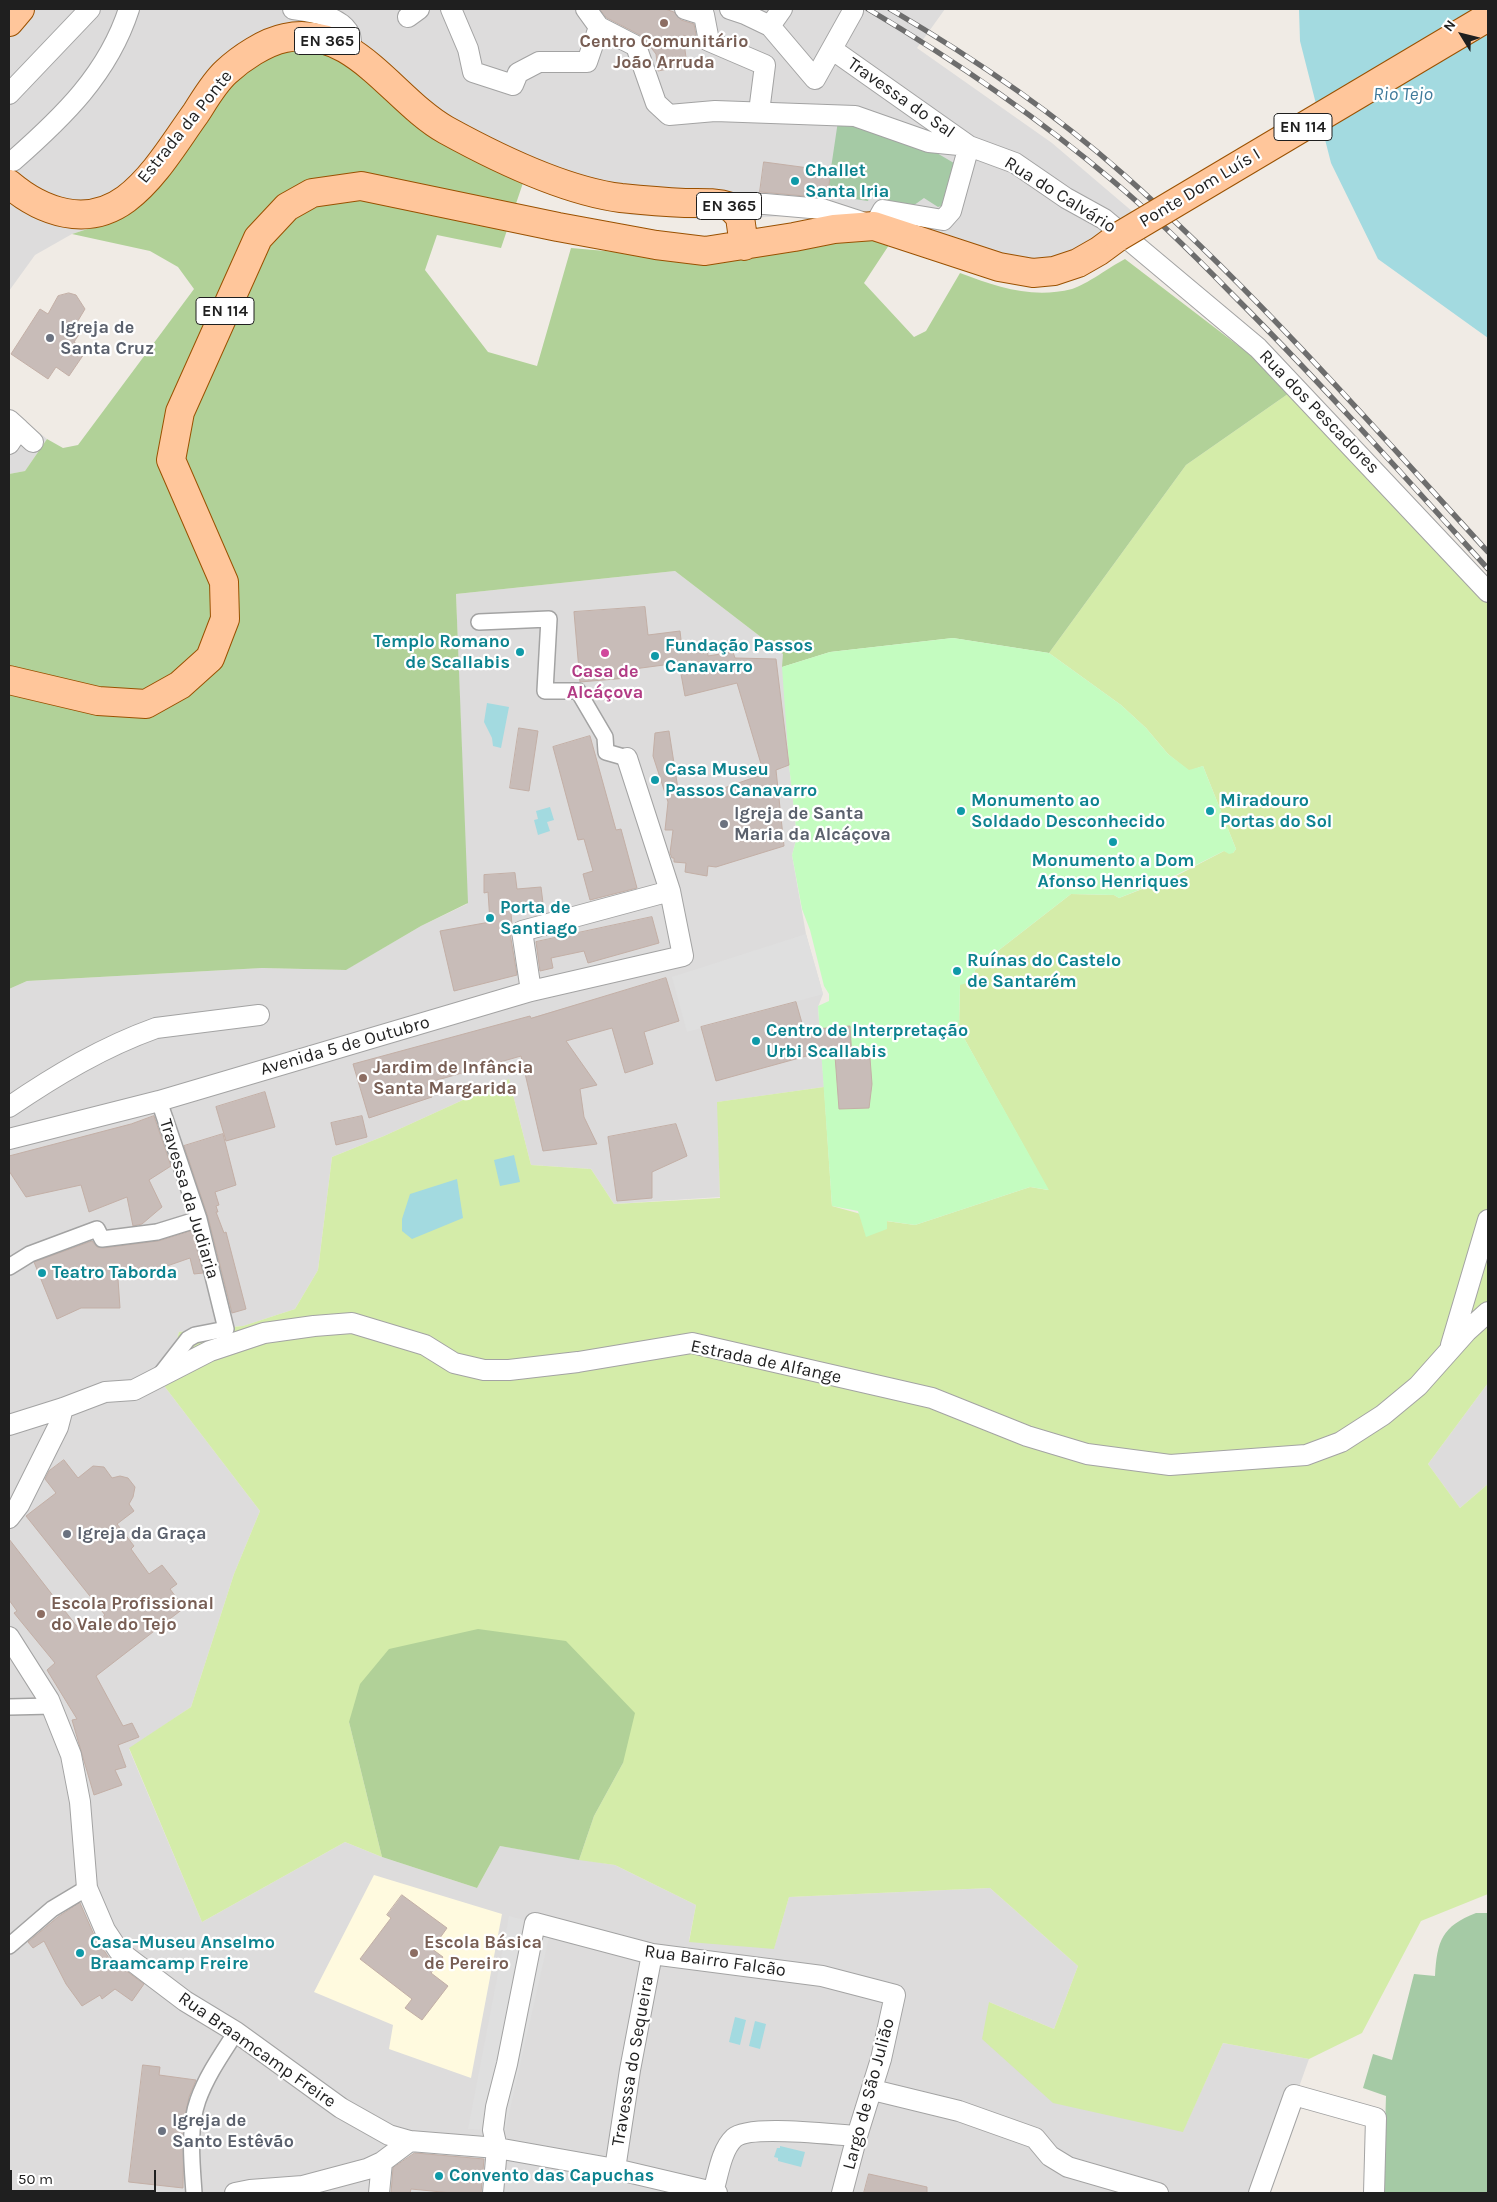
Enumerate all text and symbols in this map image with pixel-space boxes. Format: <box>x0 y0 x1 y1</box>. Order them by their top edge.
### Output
north arrow <box>1437 10 1487 60</box>
marker: Centro Comunitário João Arruda <box>658 17 670 29</box>
text: N <box>1440 17 1459 35</box>
road number: EN 365 <box>294 27 360 54</box>
place label: Centro Comunitário João Arruda <box>580 31 748 74</box>
street label: Travessa do Sal <box>843 53 959 143</box>
street label: Estrada da Ponte <box>133 66 237 188</box>
water label: Rio Tejo <box>1373 84 1433 106</box>
road number: EN 114 <box>1274 114 1332 140</box>
street label: Ponte Dom Luís I <box>1136 143 1264 233</box>
street label: Rua do Calvário <box>1000 152 1120 238</box>
place label: Challet Santa Iria <box>805 160 889 202</box>
marker: Challet Santa Iria <box>789 175 801 187</box>
road number: EN 365 <box>696 192 762 220</box>
road number: EN 114 <box>196 298 254 324</box>
place label: Igreja de Santa Cruz <box>60 317 154 359</box>
marker: Igreja de Santa Cruz <box>44 332 56 344</box>
street label: Rua dos Pescadores <box>1254 346 1384 478</box>
place label: Templo Romano de Scallabis <box>373 631 510 674</box>
place label: Fundação Passos Canavarro <box>665 635 813 678</box>
marker: Templo Romano de Scallabis <box>514 646 526 658</box>
marker: Casa de Alcáçova <box>599 647 611 659</box>
marker: Fundação Passos Canavarro <box>649 650 661 662</box>
place label: Casa de Alcáçova <box>567 661 643 704</box>
place label: Casa Museu Passos Canavarro <box>665 759 817 802</box>
marker: Casa Museu Passos Canavarro <box>649 774 661 786</box>
place label: Monumento ao Soldado Desconhecido <box>971 790 1165 832</box>
place label: Miradouro Portas do Sol <box>1220 790 1332 832</box>
place label: Igreja de Santa Maria da Alcáçova <box>734 803 891 846</box>
marker: Monumento ao Soldado Desconhecido <box>955 805 967 817</box>
marker: Miradouro Portas do Sol <box>1204 805 1216 817</box>
marker: Igreja de Santa Maria da Alcáçova <box>718 818 730 830</box>
marker: Monumento a Dom Afonso Henriques <box>1107 836 1119 848</box>
place label: Monumento a Dom Afonso Henriques <box>1032 850 1194 892</box>
place label: Porta de Santiago <box>500 897 577 940</box>
marker: Porta de Santiago <box>484 912 496 924</box>
place label: Ruínas do Castelo de Santarém <box>967 950 1121 992</box>
marker: Ruínas do Castelo de Santarém <box>951 965 963 977</box>
street label: Avenida 5 de Outubro <box>258 1011 432 1081</box>
place label: Centro de Interpretação Urbi Scallabis <box>766 1020 968 1062</box>
marker: Centro de Interpretação Urbi Scallabis <box>750 1035 762 1047</box>
place label: Jardim de Infância Santa Margarida <box>373 1057 533 1100</box>
marker: Jardim de Infância Santa Margarida <box>357 1072 369 1084</box>
street label: Travessa da Judiaria <box>154 1116 224 1282</box>
place label: Teatro Taborda <box>52 1262 177 1284</box>
marker: Teatro Taborda <box>36 1267 48 1279</box>
street label: Estrada de Alfange <box>689 1335 843 1389</box>
place label: Igreja da Graça <box>77 1523 207 1545</box>
marker: Igreja da Graça <box>61 1528 73 1540</box>
place label: Escola Profissional do Vale do Tejo <box>51 1593 214 1636</box>
marker: Escola Profissional do Vale do Tejo <box>35 1608 47 1620</box>
place label: Casa-Museu Anselmo Braamcamp Freire <box>90 1932 275 1975</box>
place label: Escola Básica de Pereiro <box>424 1932 542 1975</box>
street label: Rua Bairro Falcão <box>643 1940 787 1982</box>
marker: Casa-Museu Anselmo Braamcamp Freire <box>74 1947 86 1959</box>
marker: Escola Básica de Pereiro <box>408 1947 420 1959</box>
street label: Travessa do Sequeira <box>607 1974 659 2148</box>
street label: Rua Braamcamp Freire <box>174 1987 340 2113</box>
street label: Largo de São Julião <box>838 2016 900 2172</box>
place label: Igreja de Santo Estêvão <box>172 2110 294 2152</box>
marker: Igreja de Santo Estêvão <box>156 2125 168 2137</box>
scale bar <box>12 2160 159 2192</box>
place label: Convento das Capuchas <box>449 2165 654 2187</box>
text: 50 m <box>18 2170 53 2188</box>
marker: Convento das Capuchas <box>433 2170 445 2182</box>

